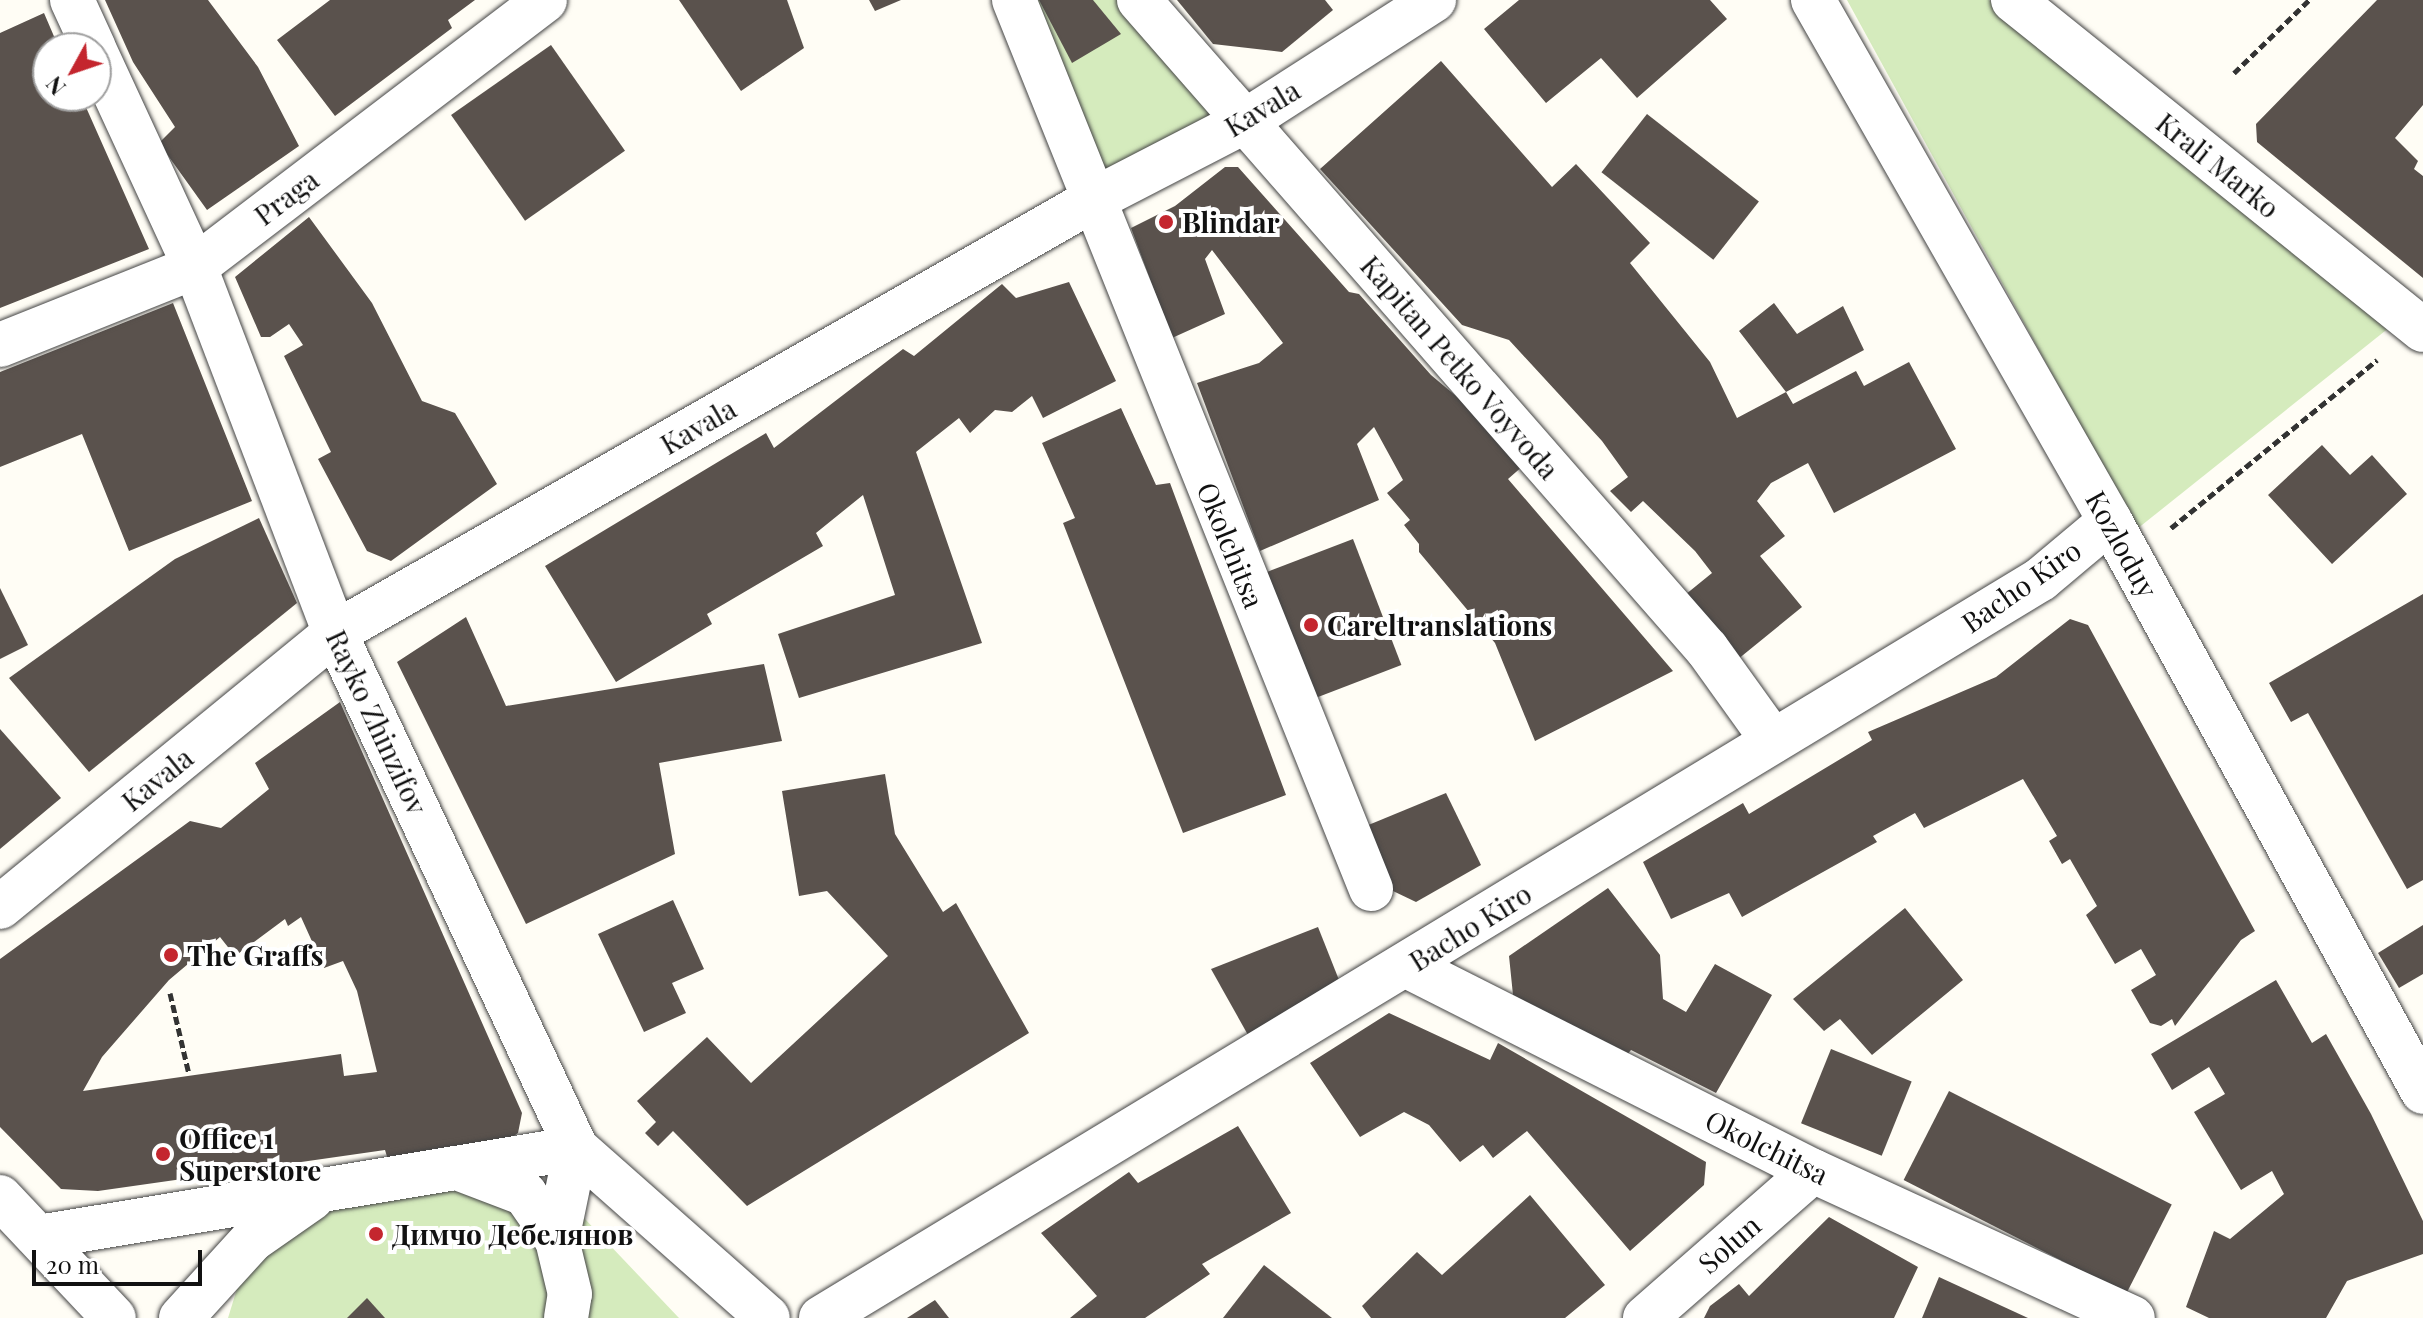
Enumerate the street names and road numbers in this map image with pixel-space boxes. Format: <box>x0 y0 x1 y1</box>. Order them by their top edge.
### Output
street label: Kavala <box>1218 73 1306 143</box>
street label: Krali Marko <box>2150 105 2286 225</box>
street label: Praga <box>247 162 325 232</box>
street label: Kapitan Petko Voyvoda <box>1354 248 1566 486</box>
street label: Kavala <box>654 391 742 461</box>
street label: Okolchitsa <box>1191 477 1271 613</box>
street label: Kozloduy <box>2079 485 2165 603</box>
street label: Bacho Kiro <box>1955 533 2087 639</box>
street label: Rayko Zhinzifov <box>320 625 434 819</box>
street label: Kavala <box>115 740 199 818</box>
street label: Bacho Kiro <box>1403 876 1537 978</box>
street label: Okolchitsa <box>1700 1103 1834 1191</box>
street label: Solun <box>1691 1208 1767 1280</box>

